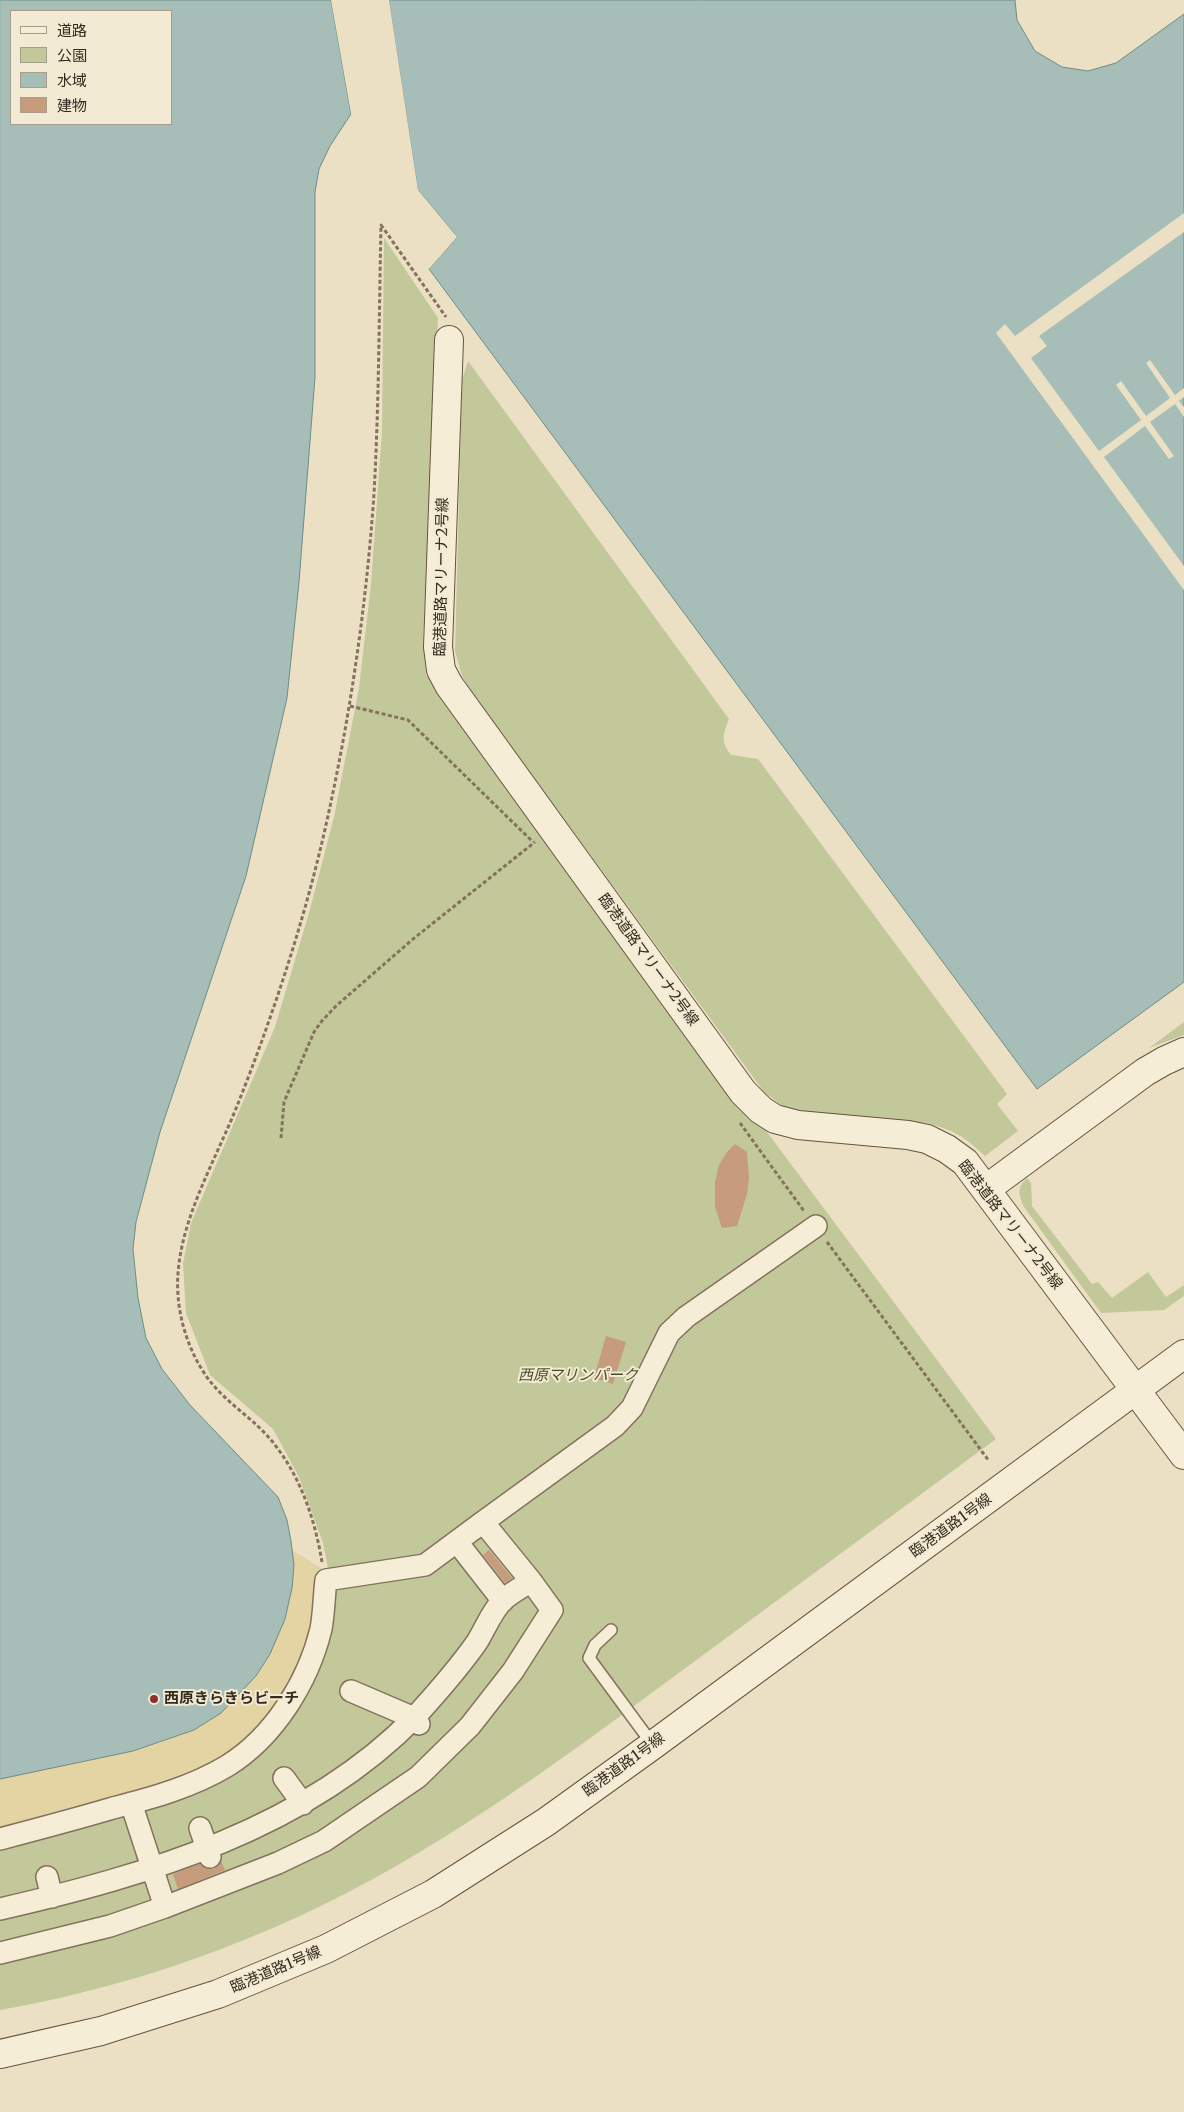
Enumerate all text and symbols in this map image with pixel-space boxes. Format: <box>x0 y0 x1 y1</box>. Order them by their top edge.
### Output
legend <box>10 10 172 125</box>
text: 道路 <box>57 21 87 40</box>
text: 公園 <box>57 46 87 65</box>
text: 水域 <box>57 71 87 90</box>
text: 建物 <box>57 96 87 115</box>
street label: 臨港道路マリーナ2号線 <box>432 497 452 657</box>
street label: 臨港道路マリーナ2号線 <box>594 890 702 1030</box>
street label: 臨港道路マリーナ2号線 <box>954 1157 1066 1293</box>
park label: 西原マリンパーク <box>518 1367 638 1385</box>
street label: 臨港道路1号線 <box>907 1490 995 1562</box>
place label: 西原きらきらビーチ <box>164 1690 299 1708</box>
marker: 西原きらきらビーチ <box>148 1693 160 1705</box>
street label: 臨港道路1号線 <box>580 1729 668 1801</box>
street label: 臨港道路1号線 <box>228 1943 324 1997</box>

